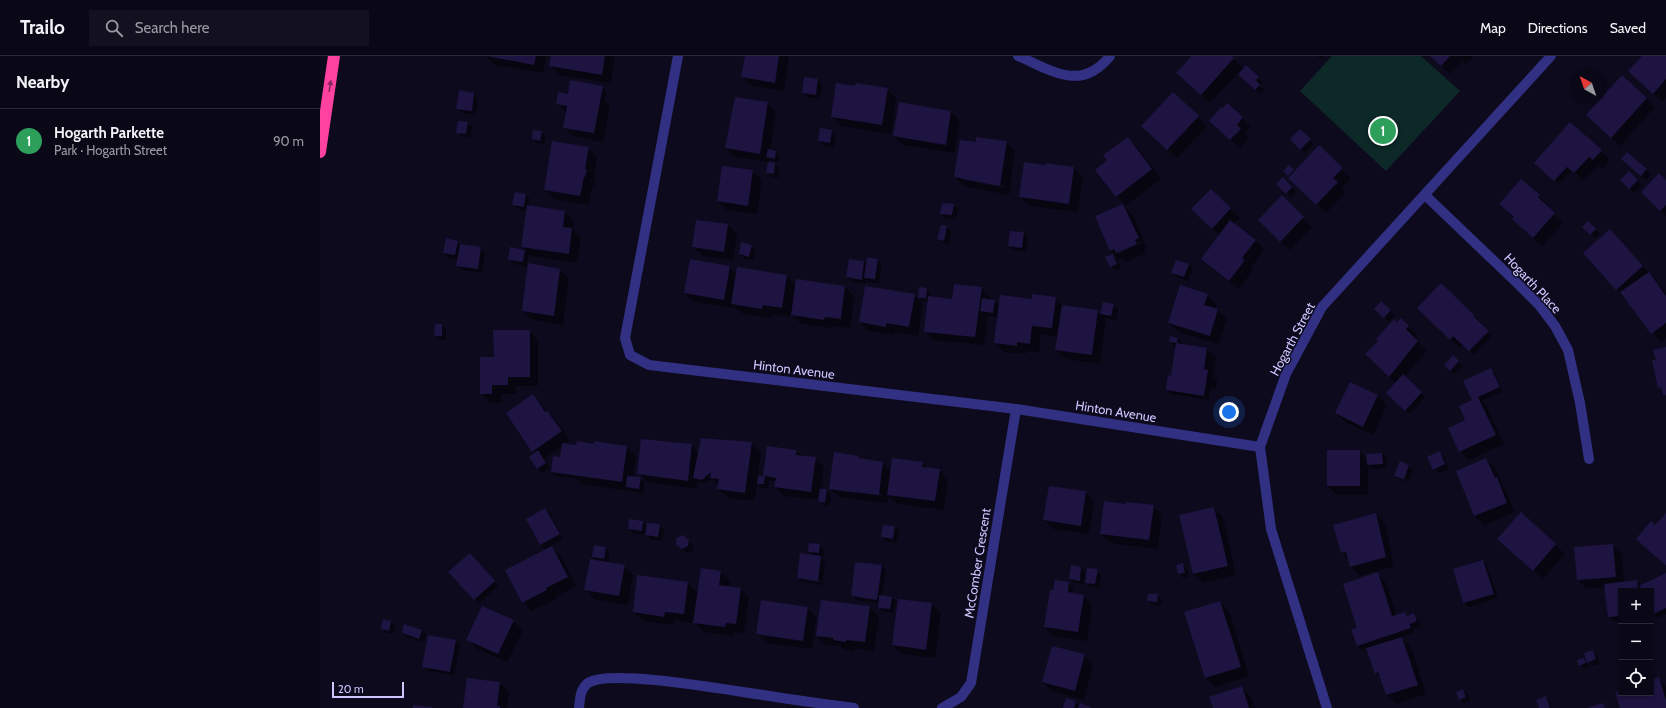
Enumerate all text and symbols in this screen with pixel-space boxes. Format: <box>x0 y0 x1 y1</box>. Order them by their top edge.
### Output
search box <box>89 10 369 46</box>
text: Trailo <box>20 16 65 39</box>
icon: search <box>103 17 125 39</box>
text: Search here <box>135 19 209 37</box>
text: Map <box>1480 19 1506 37</box>
text: Directions <box>1528 19 1588 37</box>
text: Saved <box>1610 19 1646 37</box>
north arrow <box>1570 68 1606 104</box>
text: Nearby <box>16 72 69 92</box>
one-way arrow <box>327 80 333 92</box>
pin: 1 <box>1370 116 1396 146</box>
text: Hogarth Parkette <box>54 124 164 142</box>
text: 1 <box>27 133 31 149</box>
text: 90 m <box>273 133 304 149</box>
text: Park · Hogarth Street <box>54 142 167 158</box>
street label: Hogarth Place <box>1501 250 1565 317</box>
street label: Hogarth Street <box>1266 299 1318 378</box>
street label: Hinton Avenue <box>752 356 836 382</box>
street label: Hinton Avenue <box>1074 397 1158 425</box>
your location <box>1219 402 1239 422</box>
street label: McComber Crescent <box>960 506 994 619</box>
map controls <box>1618 588 1654 696</box>
button: + <box>1618 588 1654 624</box>
button: − <box>1618 624 1654 660</box>
button: locate <box>1618 660 1654 696</box>
scale bar <box>332 680 404 699</box>
text: 20 m <box>338 682 364 696</box>

